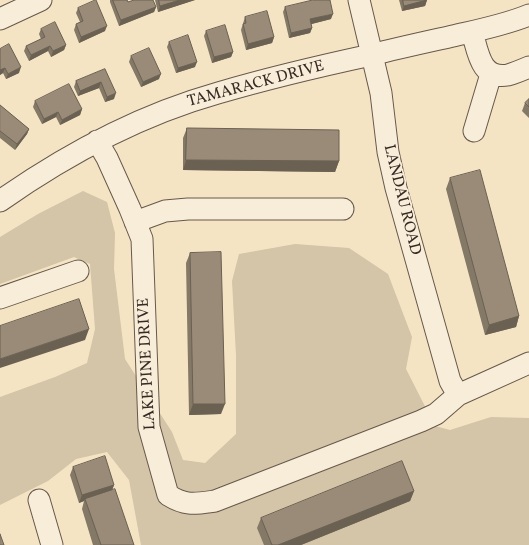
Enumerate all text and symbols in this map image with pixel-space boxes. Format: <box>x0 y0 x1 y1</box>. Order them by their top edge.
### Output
street label: TAMARACK DRIVE <box>185 57 327 113</box>
street label: LANDAU ROAD <box>378 143 424 257</box>
street label: LAKE PINE DRIVE <box>135 297 161 431</box>

